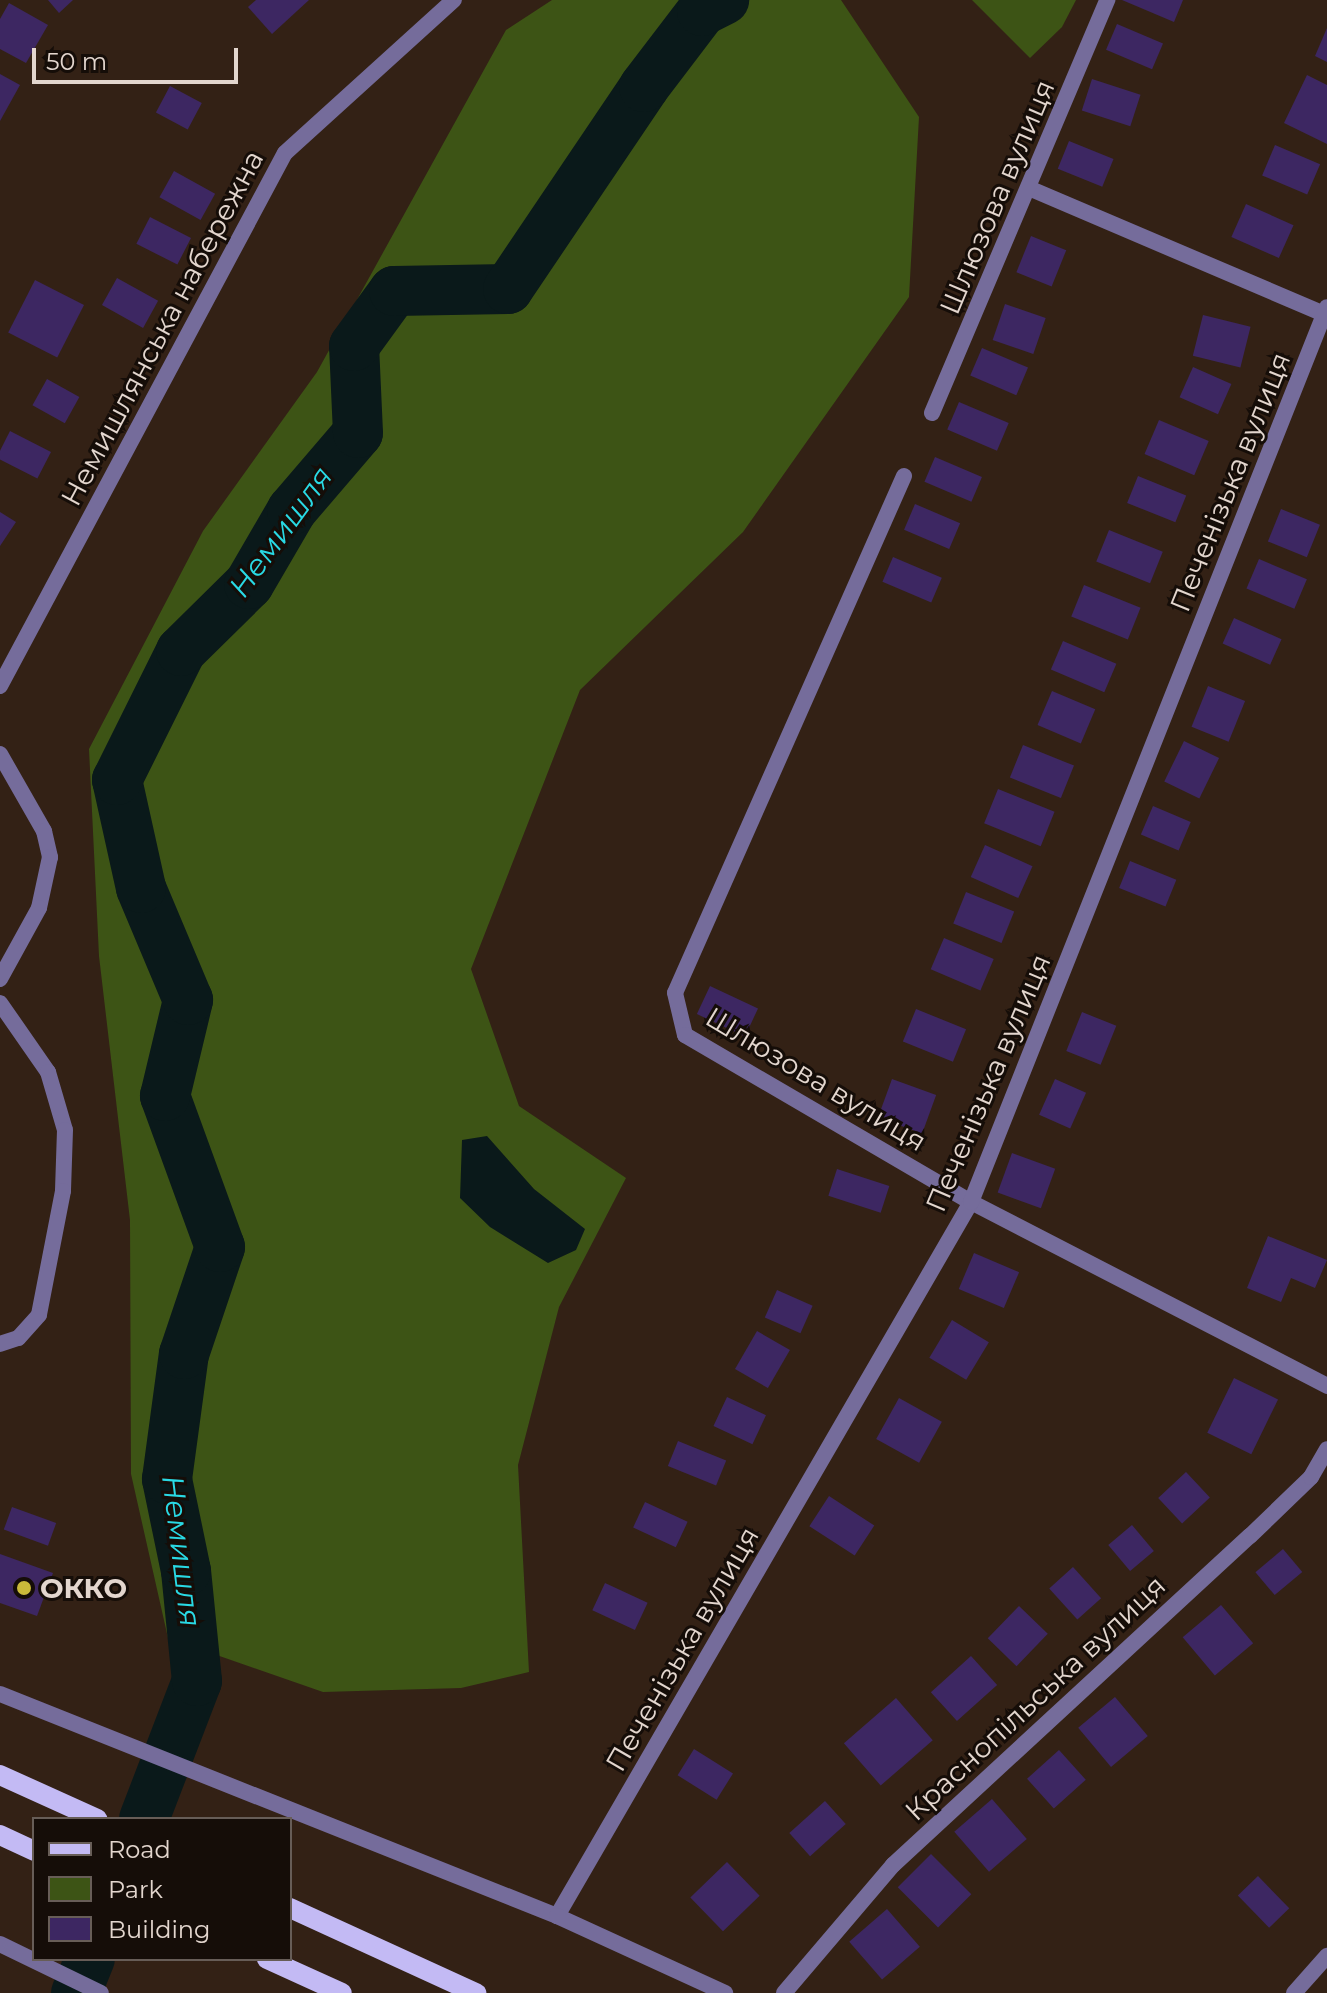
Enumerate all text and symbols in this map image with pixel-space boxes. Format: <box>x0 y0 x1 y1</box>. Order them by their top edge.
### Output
scale bar <box>36 32 242 82</box>
text: 50 m <box>46 47 107 76</box>
street label: Шлюзова вулиця <box>932 75 1062 319</box>
street label: Немишлянська набережна <box>54 144 270 512</box>
street label: Печенізька вулиця <box>1163 348 1297 616</box>
water label: Немишля <box>222 460 340 604</box>
street label: Печенізька вулиця <box>919 949 1057 1217</box>
street label: Шлюзова вулиця <box>700 1000 932 1158</box>
water label: Немишля <box>154 1473 208 1629</box>
street label: Печенізька вулиця <box>598 1521 766 1777</box>
street label: Краснопільська вулиця <box>898 1569 1172 1827</box>
place label: ОККО <box>40 1571 127 1605</box>
marker: ОККО <box>15 1579 33 1597</box>
legend <box>32 1817 292 1961</box>
text: Road <box>108 1835 171 1864</box>
text: Park <box>108 1875 163 1904</box>
text: Building <box>108 1915 211 1944</box>

